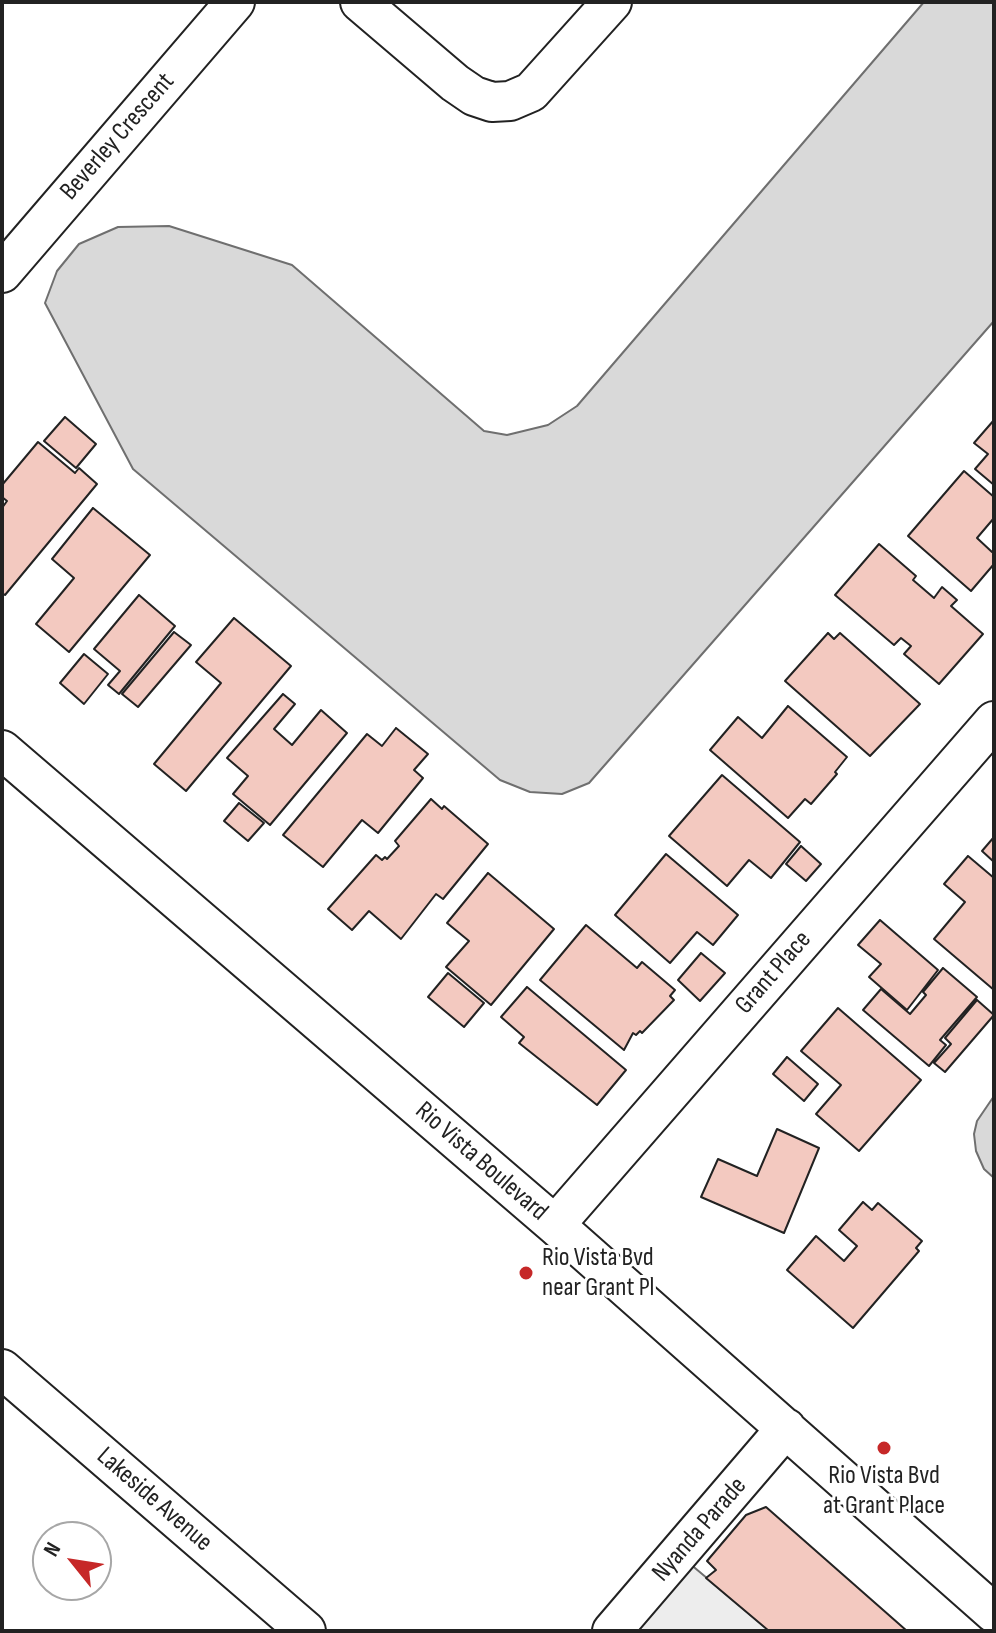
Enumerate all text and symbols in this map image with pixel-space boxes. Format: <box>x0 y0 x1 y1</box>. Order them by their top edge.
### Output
street label: Beverley Crescent <box>54 67 182 207</box>
street label: Grant Place <box>729 925 819 1021</box>
street label: Rio Vista Boulevard <box>408 1096 554 1228</box>
place label: Rio Vista Bvd near Grant Pl <box>542 1242 654 1304</box>
marker: Rio Vista Bvd near Grant Pl <box>517 1264 535 1282</box>
marker: Rio Vista Bvd at Grant Place <box>875 1439 893 1457</box>
street label: Lakeside Avenue <box>90 1441 218 1559</box>
place label: Rio Vista Bvd at Grant Place <box>823 1460 945 1522</box>
street label: Nyanda Parade <box>646 1471 754 1589</box>
north arrow <box>32 1521 112 1601</box>
text: N <box>38 1538 67 1562</box>

